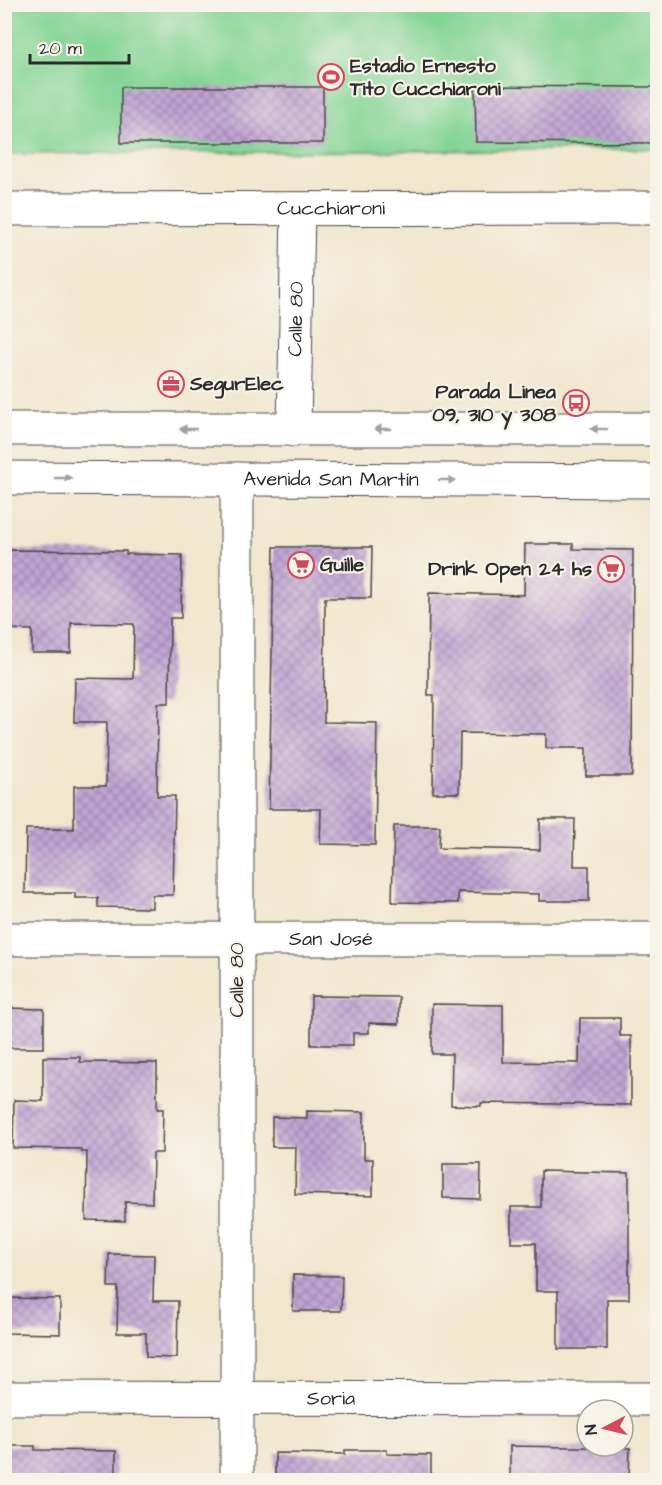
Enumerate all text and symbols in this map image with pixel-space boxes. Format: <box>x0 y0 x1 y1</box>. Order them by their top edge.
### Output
scale bar <box>30 27 129 65</box>
text: 20 m <box>39 36 82 61</box>
place label: Estadio Ernesto Tito Cucchiaroni <box>349 52 502 103</box>
sports icon: Estadio Ernesto Tito Cucchiaroni <box>316 62 346 92</box>
street label: Cucchiaroni <box>277 194 385 223</box>
street label: Calle 80 <box>281 281 311 357</box>
office icon: SegurElec <box>156 369 186 399</box>
place label: SegurElec <box>189 370 284 399</box>
place label: Parada Linea 09, 310 y 308 <box>432 378 557 430</box>
bus stop icon: Parada Linea 09, 310 y 308 <box>561 388 591 418</box>
one-way arrow <box>179 424 198 434</box>
one-way arrow <box>374 424 393 434</box>
one-way arrow <box>590 424 609 434</box>
street label: Avenida San Martín <box>243 465 419 494</box>
one-way arrow <box>53 473 72 483</box>
one-way arrow <box>437 475 456 485</box>
supermarket icon: Guille <box>286 550 316 580</box>
place label: Guille <box>320 551 364 579</box>
supermarket icon: Drink Open 24 hs <box>596 554 626 584</box>
place label: Drink Open 24 hs <box>428 555 592 583</box>
street label: San José <box>289 925 373 953</box>
street label: Calle 80 <box>223 942 251 1018</box>
street label: Soria <box>307 1384 355 1413</box>
north arrow <box>575 1398 635 1458</box>
text: N <box>580 1423 603 1436</box>

